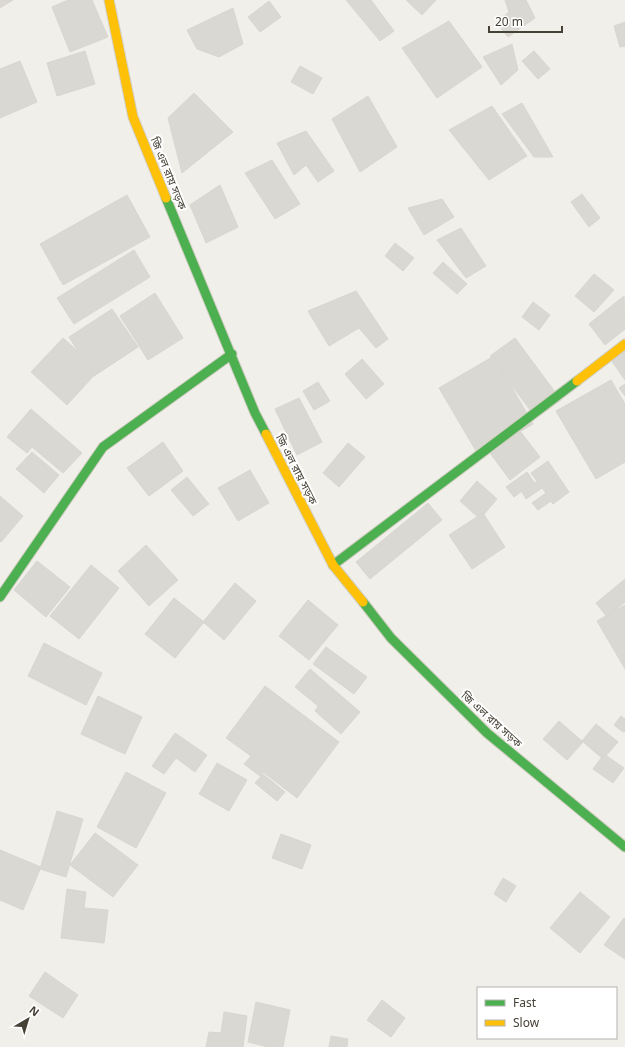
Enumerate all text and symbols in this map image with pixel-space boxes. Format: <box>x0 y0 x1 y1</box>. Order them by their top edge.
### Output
scale bar <box>489 8 562 34</box>
text: 20 m <box>495 13 523 30</box>
street label: জি এল রায় সড়ক <box>147 134 190 212</box>
street label: জি এল রায় সড়ক <box>272 430 321 507</box>
street label: জি এল রায় সড়ক <box>458 687 526 750</box>
legend <box>477 987 617 1039</box>
text: Fast <box>513 994 537 1011</box>
north arrow <box>8 999 48 1039</box>
text: N <box>26 1002 43 1019</box>
text: Slow <box>513 1014 540 1031</box>

